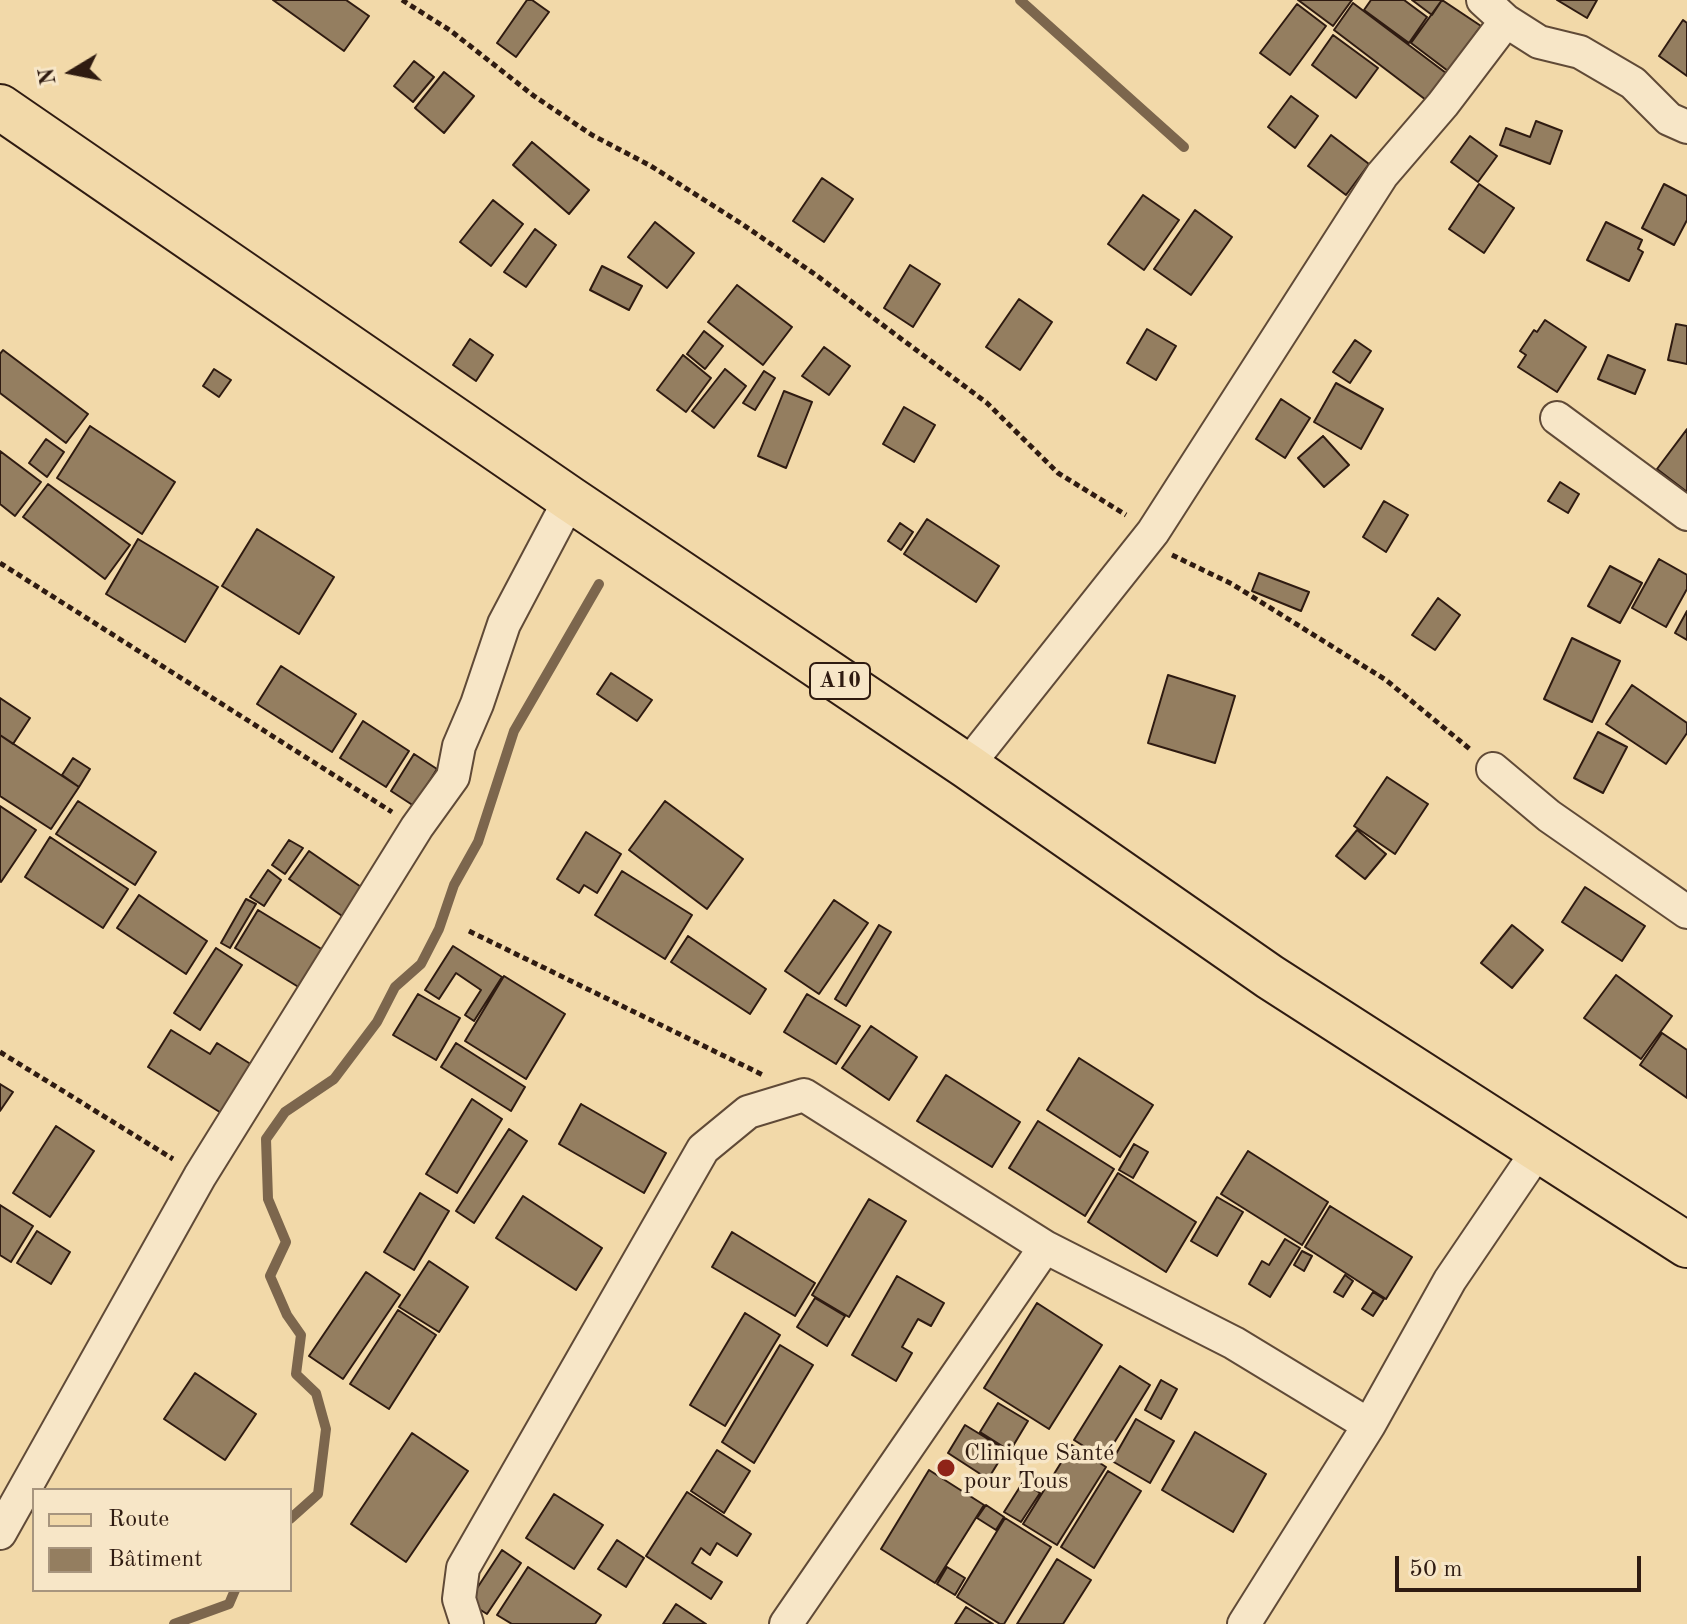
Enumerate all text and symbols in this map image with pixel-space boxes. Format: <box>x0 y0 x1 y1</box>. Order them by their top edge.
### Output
north arrow <box>32 32 112 112</box>
text: N <box>36 66 61 86</box>
road number: A10 <box>810 663 870 699</box>
place label: Clinique Santé pour Tous <box>964 1440 1114 1496</box>
marker: Clinique Santé pour Tous <box>935 1457 957 1479</box>
legend <box>32 1488 292 1592</box>
text: Route <box>108 1508 169 1532</box>
scale bar <box>1399 1540 1645 1590</box>
text: Bâtiment <box>108 1548 203 1572</box>
text: 50 m <box>1409 1558 1463 1582</box>

